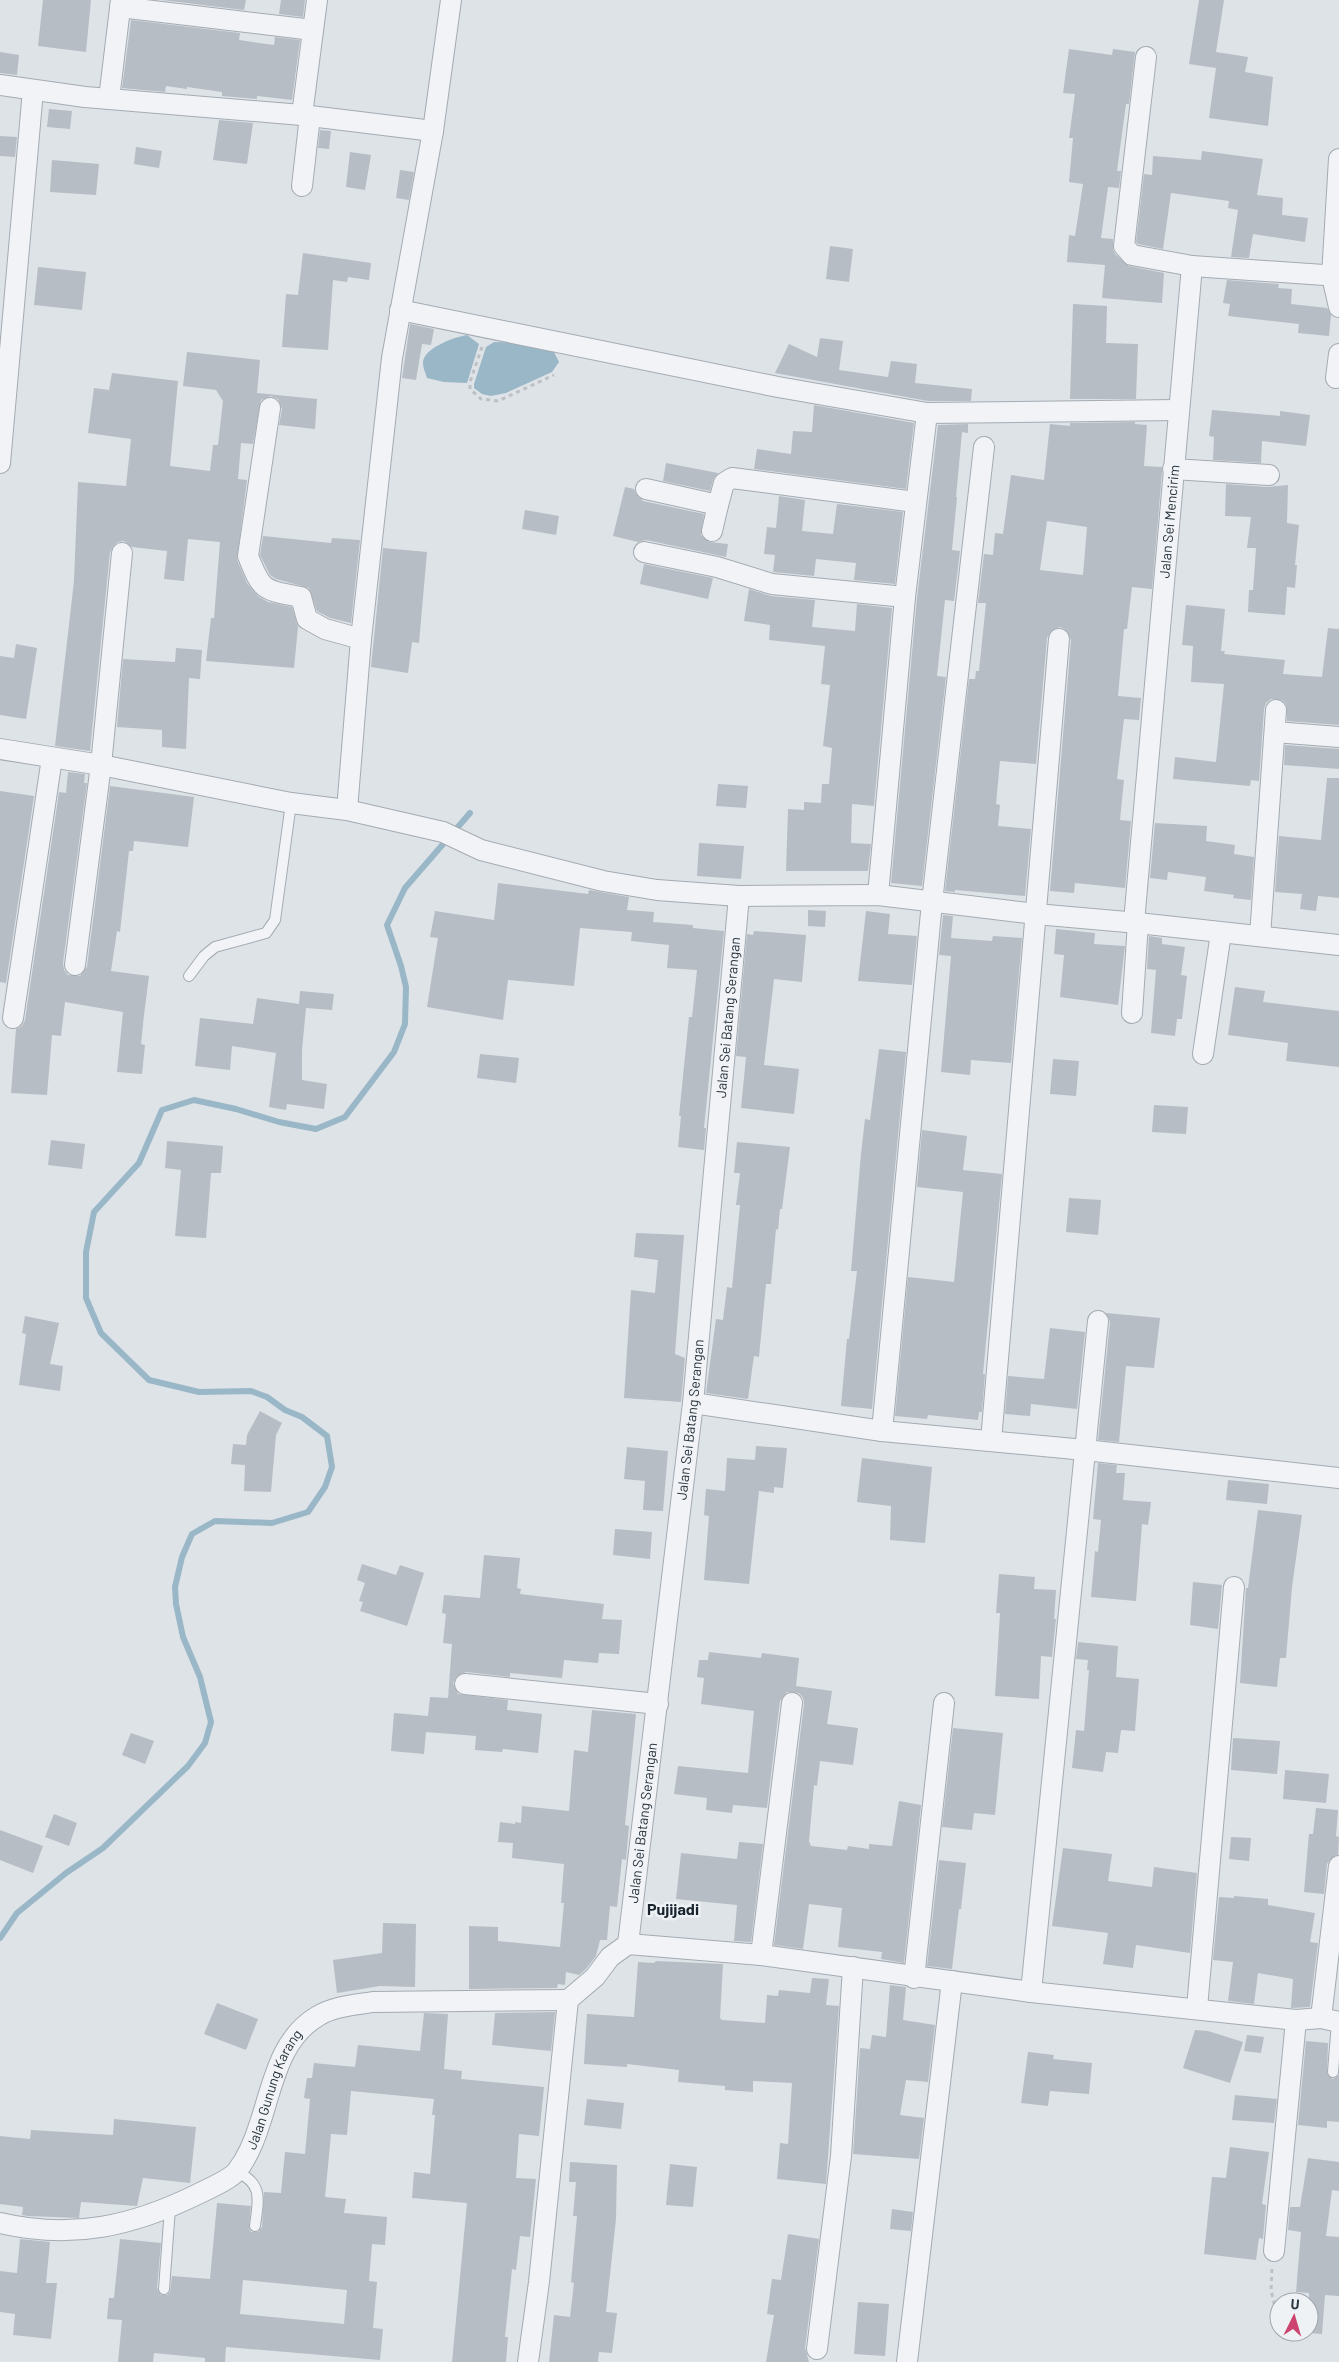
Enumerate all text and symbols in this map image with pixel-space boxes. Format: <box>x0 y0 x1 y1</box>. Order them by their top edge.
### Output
street label: Jalan Sei Mencirim <box>1155 464 1182 579</box>
street label: Jalan Sei Batang Serangan <box>712 936 743 1099</box>
street label: Jalan Sei Batang Serangan <box>672 1339 707 1501</box>
street label: Jalan Sei Batang Serangan <box>624 1742 660 1904</box>
district label: Pujijadi <box>647 1899 699 1918</box>
street label: Jalan Gunung Karang <box>242 2026 305 2152</box>
north arrow <box>1269 2292 1319 2342</box>
text: U <box>1290 2295 1300 2312</box>

